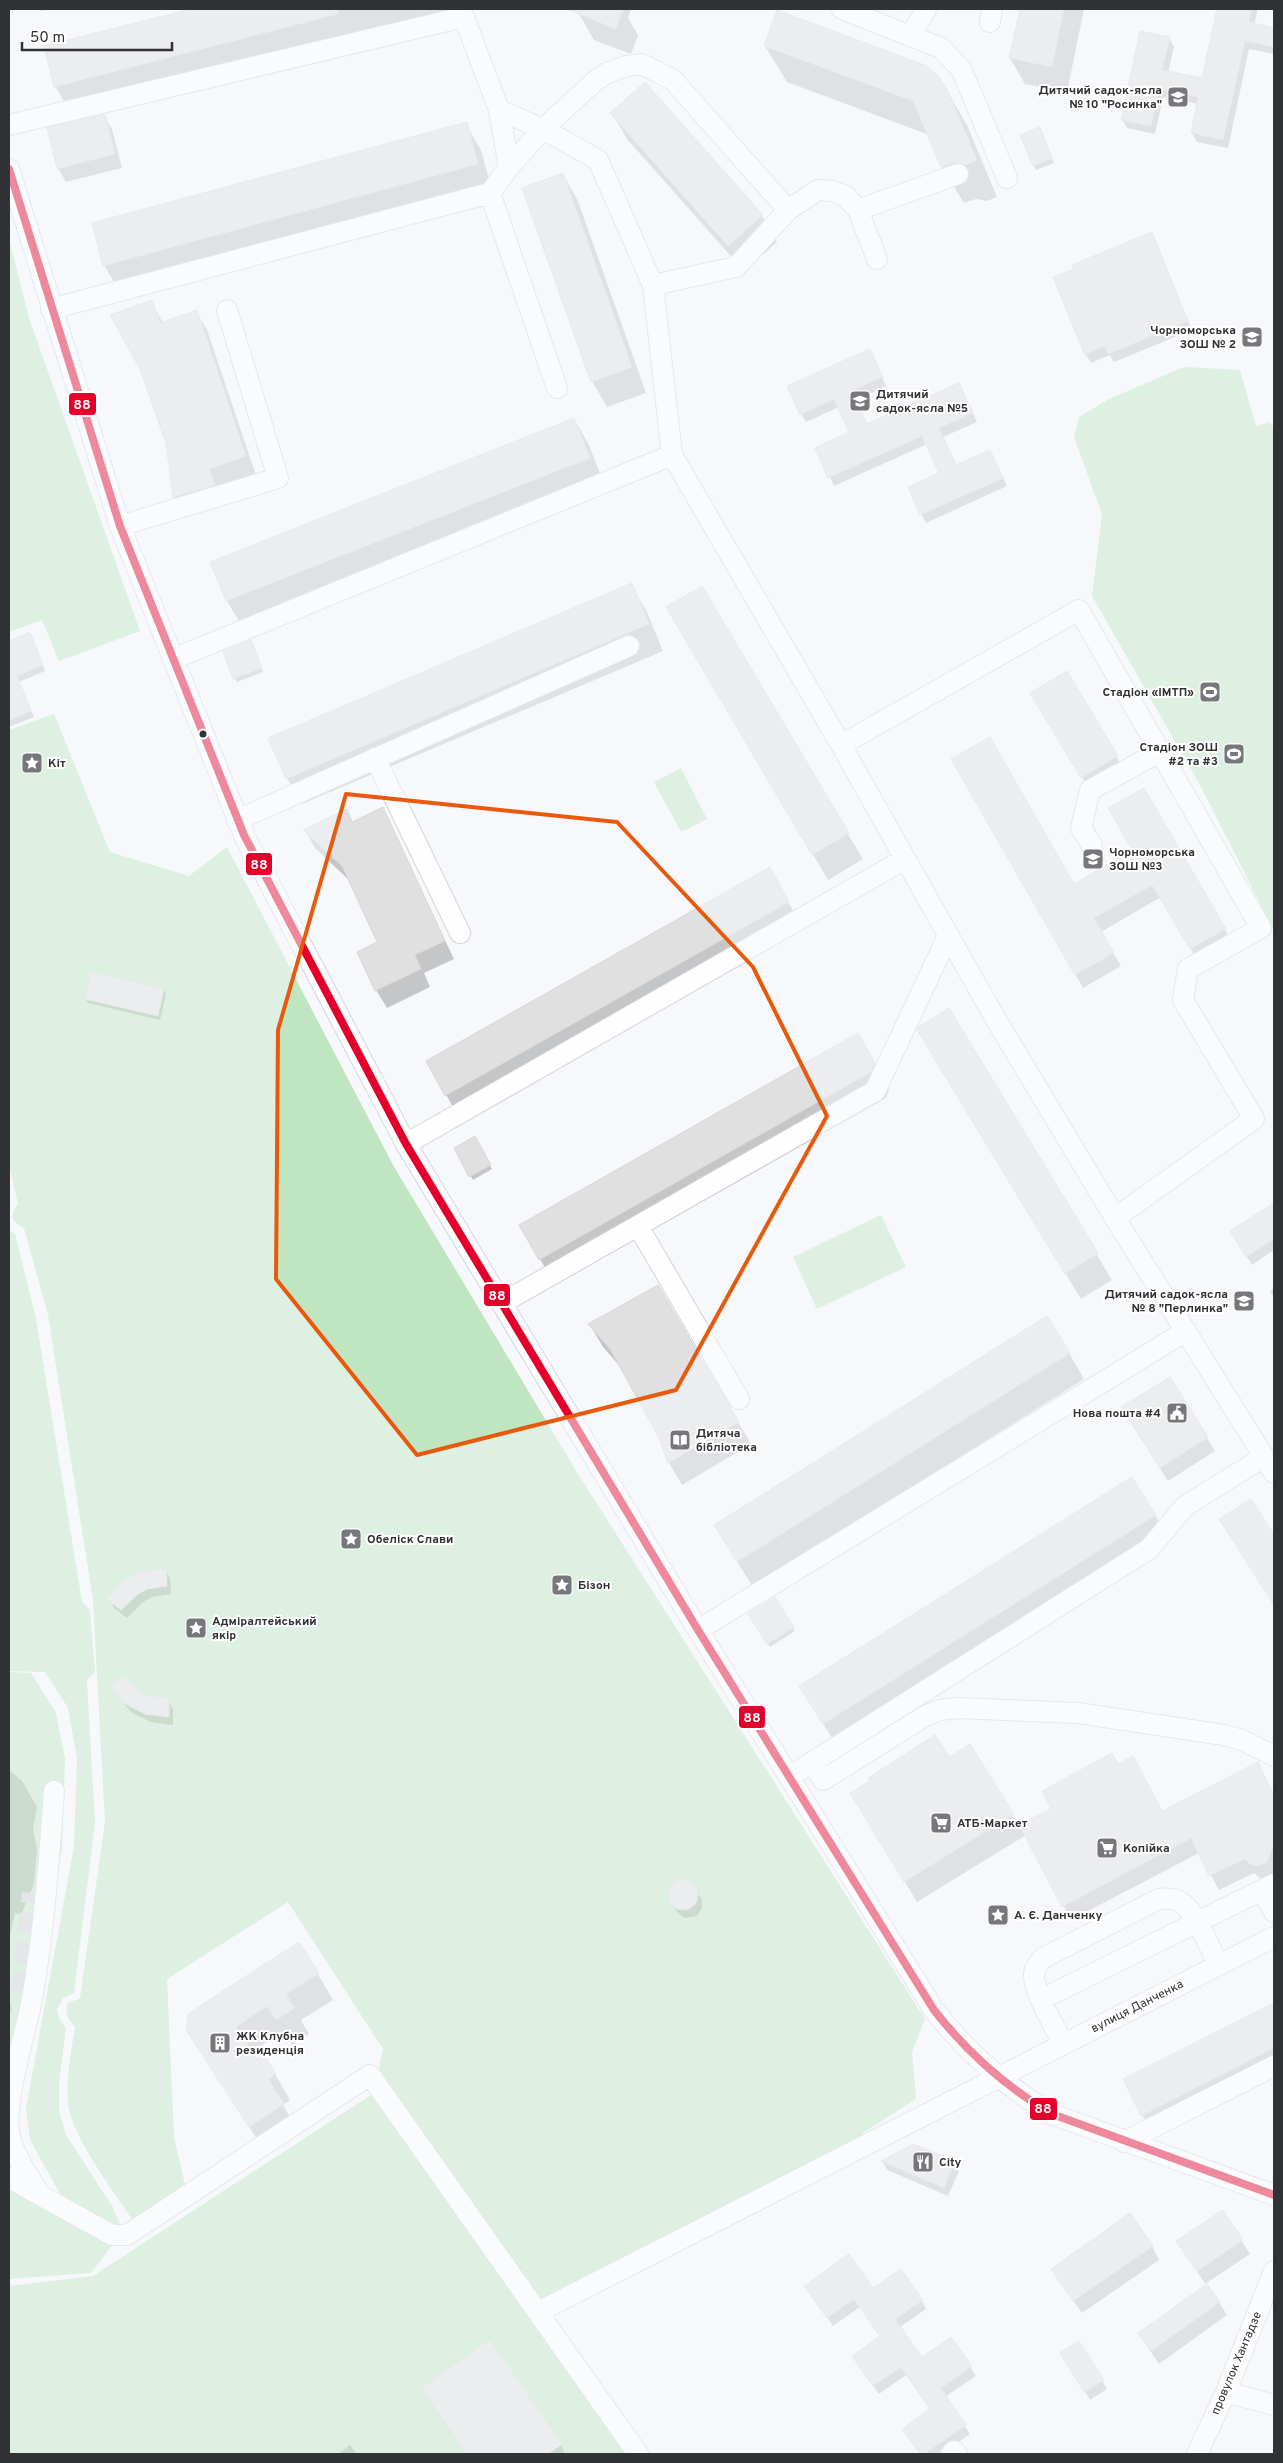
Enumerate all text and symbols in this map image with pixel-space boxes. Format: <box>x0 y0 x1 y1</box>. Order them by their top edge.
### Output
scale bar <box>22 20 172 52</box>
text: 50 m <box>30 29 65 48</box>
place label: Дитячий садок-ясла № 10 "Росинка" <box>1038 83 1162 113</box>
school or university icon: Дитячий садок-ясла № 10 "Росинка" <box>1166 85 1190 109</box>
place label: Чорноморська ЗОШ № 2 <box>1150 323 1236 353</box>
school or university icon: Чорноморська ЗОШ № 2 <box>1240 325 1264 349</box>
place label: Дитячий садок-ясла №5 <box>876 387 968 417</box>
school or university icon: Дитячий садок-ясла №5 <box>848 389 872 413</box>
line badge: 88 <box>68 392 97 416</box>
text: 88 <box>73 397 91 414</box>
sports icon: Стадіон «ІМТП» <box>1198 680 1222 704</box>
place label: Стадіон «ІМТП» <box>1103 685 1194 701</box>
unlabelled marker <box>198 729 208 739</box>
place label: Стадіон ЗОШ #2 та #3 <box>1140 740 1218 770</box>
sports icon: Стадіон ЗОШ #2 та #3 <box>1222 742 1246 766</box>
place icon: Кіт <box>20 751 44 775</box>
place label: Кіт <box>48 756 66 772</box>
place label: Чорноморська ЗОШ №3 <box>1109 845 1195 875</box>
school or university icon: Чорноморська ЗОШ №3 <box>1081 847 1105 871</box>
line badge: 88 <box>245 852 273 876</box>
text: 88 <box>250 857 268 874</box>
line badge: 88 <box>483 1283 511 1307</box>
place label: Дитячий садок-ясла № 8 "Перлинка" <box>1104 1287 1228 1317</box>
text: 88 <box>488 1288 506 1305</box>
school or university icon: Дитячий садок-ясла № 8 "Перлинка" <box>1232 1289 1256 1313</box>
public building icon: Нова пошта #4 <box>1165 1401 1189 1425</box>
place label: Нова пошта #4 <box>1073 1406 1161 1422</box>
place label: Дитяча бібліотека <box>696 1426 757 1456</box>
library icon: Дитяча бібліотека <box>668 1428 692 1452</box>
place icon: Обеліск Cлави <box>339 1527 363 1551</box>
place label: Обеліск Cлави <box>367 1532 453 1548</box>
place icon: Бізон <box>550 1573 574 1597</box>
place label: Бізон <box>578 1578 610 1594</box>
place label: Адміралтейський якір <box>212 1614 317 1644</box>
place icon: Адміралтейський якір <box>184 1616 208 1640</box>
line badge: 88 <box>738 1705 766 1729</box>
text: 88 <box>743 1710 761 1727</box>
supermarket icon: АТБ-Маркет <box>929 1811 953 1835</box>
place label: АТБ-Маркет <box>957 1816 1028 1832</box>
supermarket icon: Копійка <box>1095 1836 1119 1860</box>
place label: Копійка <box>1123 1841 1170 1857</box>
place icon: А. Є. Данченку <box>986 1903 1010 1927</box>
place label: А. Є. Данченку <box>1014 1908 1103 1924</box>
street label: вулиця Данченка <box>1088 1977 1186 2037</box>
place label: ЖК Клубна резиденція <box>236 2029 304 2059</box>
building icon: ЖК Клубна резиденція <box>208 2031 232 2055</box>
line badge: 88 <box>1029 2097 1058 2121</box>
text: 88 <box>1034 2101 1052 2118</box>
restaurant icon: City <box>911 2150 935 2174</box>
place label: City <box>939 2155 962 2171</box>
street label: провулок Хантадзе <box>1208 2309 1266 2418</box>

